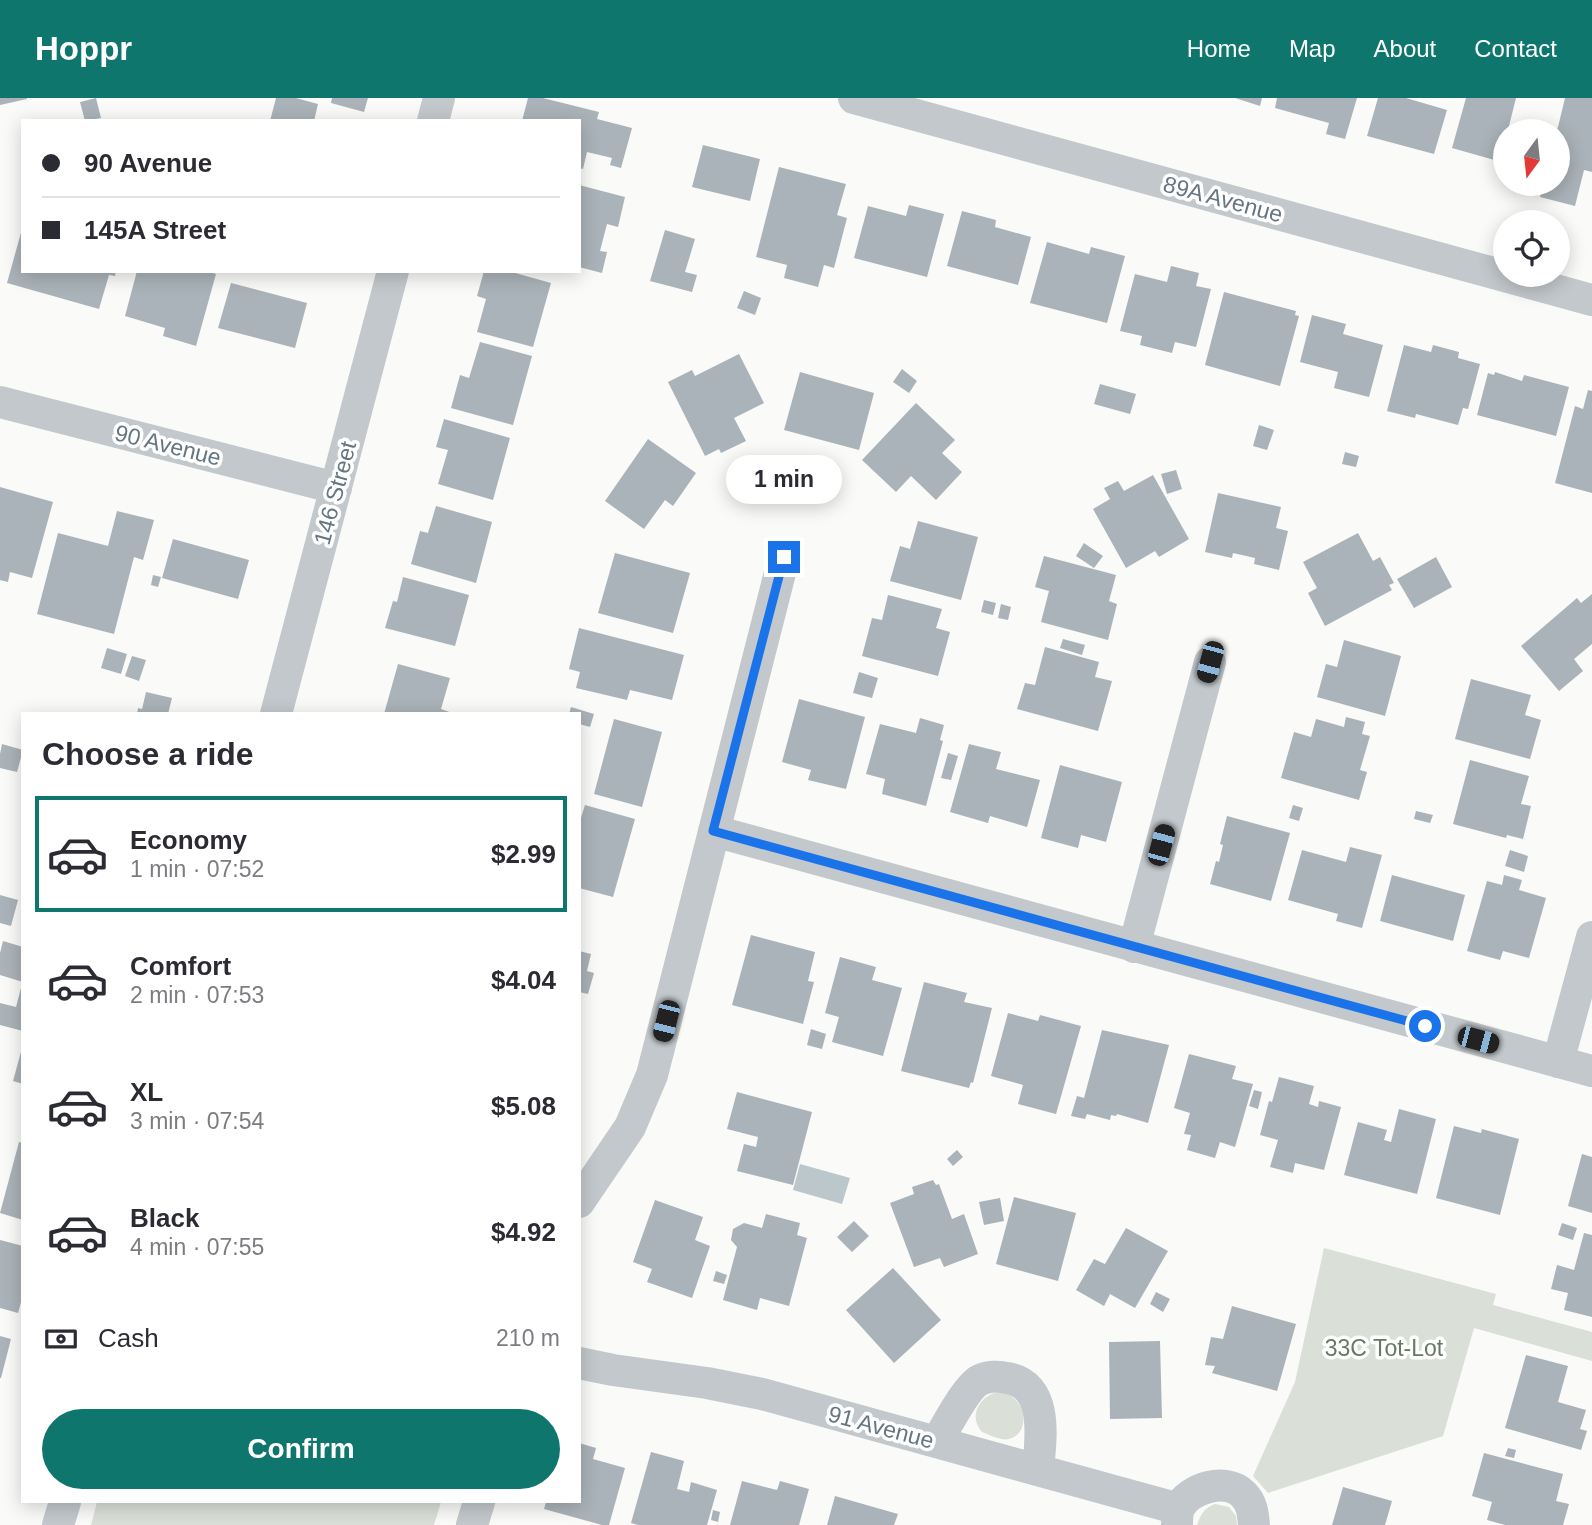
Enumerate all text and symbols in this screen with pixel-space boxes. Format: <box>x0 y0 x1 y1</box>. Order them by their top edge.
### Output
text: Hoppr <box>35 30 132 67</box>
text: Home <box>1187 35 1251 62</box>
text: Map <box>1289 35 1336 62</box>
text: About <box>1374 35 1436 62</box>
text: Contact <box>1474 35 1557 62</box>
north arrow <box>1493 119 1570 196</box>
map controls <box>1493 119 1570 287</box>
text: 90 Avenue <box>84 148 212 178</box>
street label: 89A Avenue <box>1161 171 1285 227</box>
button: locate <box>1493 210 1570 287</box>
text: 145A Street <box>84 215 226 245</box>
street label: 90 Avenue <box>112 419 224 471</box>
street label: 146 Street <box>309 438 361 548</box>
callout: 1 min <box>726 456 842 504</box>
text: 1 min <box>754 466 814 492</box>
route end <box>768 541 800 573</box>
car <box>1195 639 1226 685</box>
text: Choose a ride <box>42 736 254 772</box>
car <box>1146 822 1177 868</box>
icon: car <box>46 823 109 886</box>
text: Economy <box>130 825 247 855</box>
text: $2.99 <box>491 839 556 869</box>
text: 1 min · 07:52 <box>130 856 264 882</box>
icon: car <box>46 949 109 1012</box>
text: Comfort <box>130 951 231 981</box>
text: $4.04 <box>491 965 556 995</box>
text: 2 min · 07:53 <box>130 982 264 1008</box>
car <box>651 998 682 1044</box>
route start <box>1409 1010 1441 1042</box>
car <box>1455 1024 1502 1056</box>
icon: car <box>46 1075 109 1138</box>
text: XL <box>130 1077 163 1107</box>
text: $5.08 <box>491 1091 556 1121</box>
text: 3 min · 07:54 <box>130 1108 264 1134</box>
icon: car <box>46 1201 109 1264</box>
text: Black <box>130 1203 199 1233</box>
text: $4.92 <box>491 1217 556 1247</box>
text: 4 min · 07:55 <box>130 1234 264 1260</box>
icon: cash <box>42 1320 80 1358</box>
text: Cash <box>98 1323 159 1353</box>
text: 210 m <box>496 1325 560 1351</box>
park label: 33C Tot-Lot <box>1325 1335 1444 1361</box>
street label: 91 Avenue <box>825 1400 937 1454</box>
button: Confirm <box>42 1409 560 1489</box>

